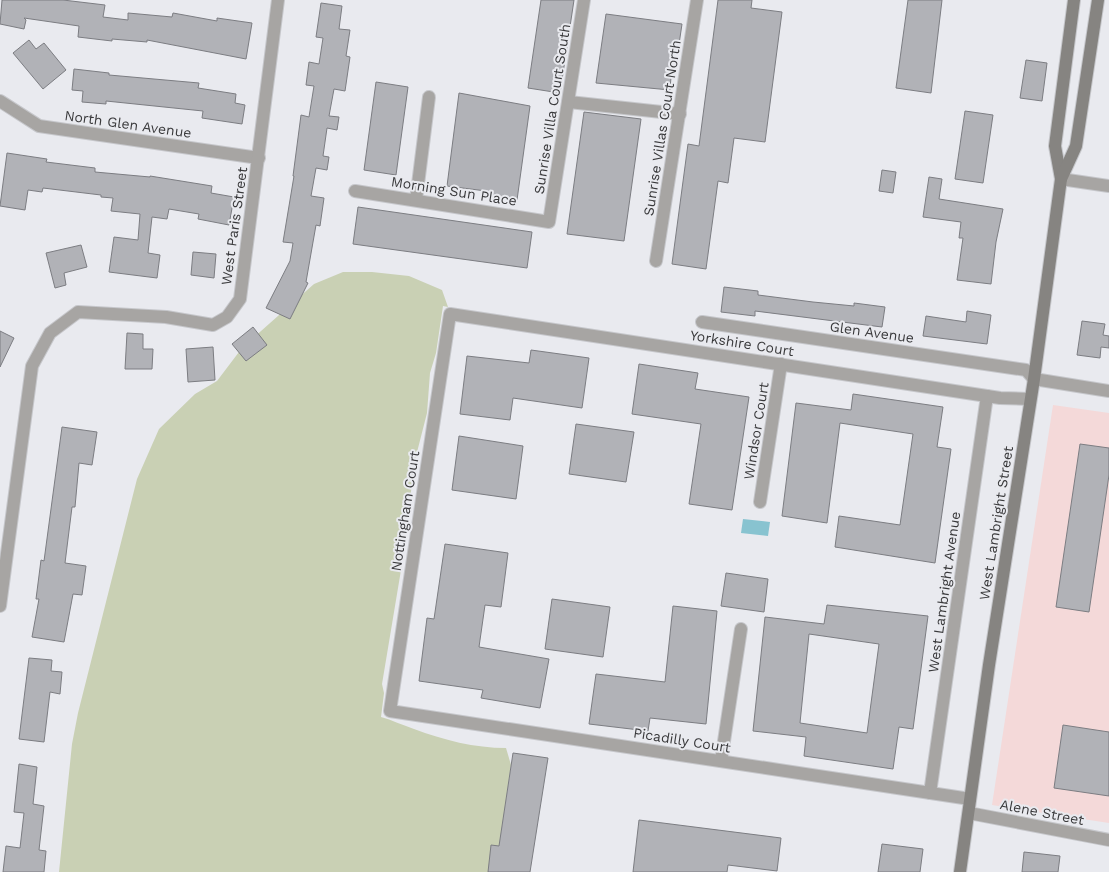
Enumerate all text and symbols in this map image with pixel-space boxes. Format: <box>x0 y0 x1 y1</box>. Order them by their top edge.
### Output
street label: Sunrise Villa Court South <box>531 23 573 195</box>
street label: Sunrise Villas Court North <box>640 39 684 217</box>
street label: North Glen Avenue <box>63 107 193 141</box>
street label: West Paris Street <box>218 166 250 286</box>
street label: Morning Sun Place <box>390 173 518 209</box>
street label: Glen Avenue <box>829 318 915 346</box>
street label: Yorkshire Court <box>689 327 795 359</box>
street label: Windsor Court <box>740 381 772 481</box>
street label: West Lambright Street <box>976 445 1016 601</box>
street label: Nottingham Court <box>388 450 422 572</box>
street label: West Lambright Avenue <box>925 510 963 674</box>
street label: Picadilly Court <box>632 724 732 756</box>
street label: Alene Street <box>999 796 1086 828</box>

